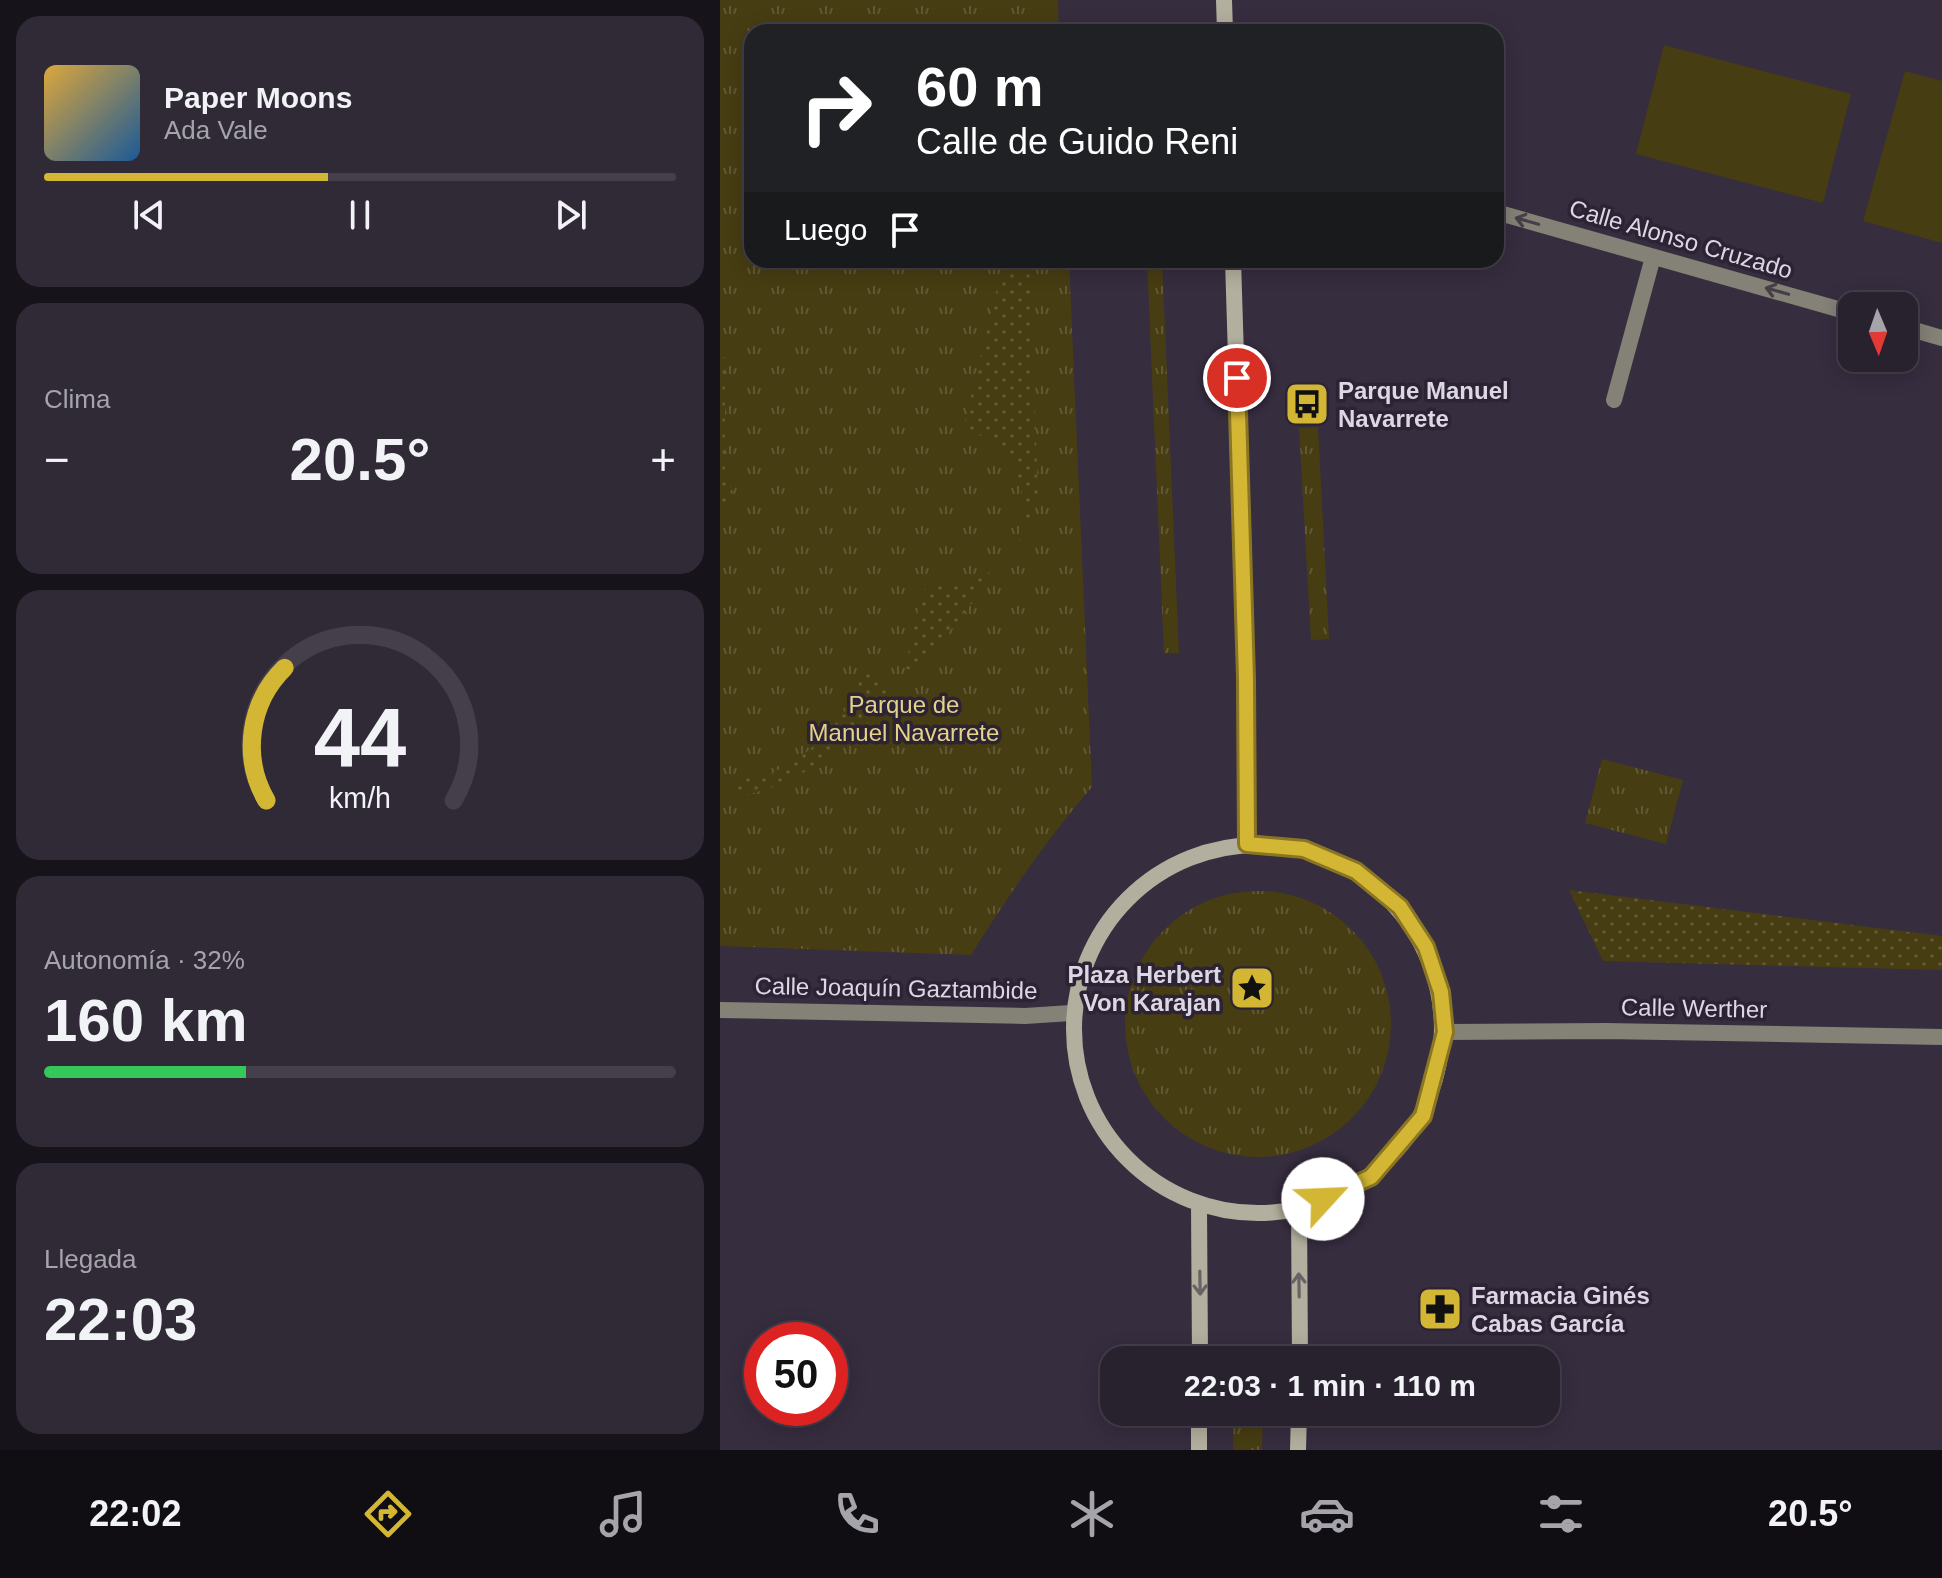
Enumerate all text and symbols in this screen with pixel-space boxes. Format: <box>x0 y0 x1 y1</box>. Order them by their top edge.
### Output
text: 60 m <box>916 55 1044 118</box>
icon: right <box>784 56 888 160</box>
text: Paper Moons <box>164 81 352 114</box>
text: Ada Vale <box>164 115 268 145</box>
text: Calle de Guido Reni <box>916 121 1238 162</box>
icon: previous <box>127 193 171 237</box>
icon: pause <box>338 193 382 237</box>
icon: next <box>549 193 593 237</box>
street label: Calle Alonso Cruzado <box>1566 194 1796 284</box>
icon: arrive <box>883 208 927 252</box>
text: Luego <box>784 213 867 246</box>
one-way arrow <box>1514 213 1540 228</box>
one-way arrow <box>1764 283 1790 298</box>
north arrow <box>1838 292 1918 372</box>
map controls <box>1838 292 1918 372</box>
pin <box>1203 344 1271 412</box>
icon: arrive <box>1215 356 1259 400</box>
place label: Parque Manuel Navarrete <box>1338 377 1509 432</box>
bus stop icon: Parque Manuel Navarrete <box>1283 380 1331 428</box>
text: Clima <box>44 384 110 414</box>
text: 20.5° <box>290 426 430 493</box>
text: − <box>44 435 70 484</box>
text: + <box>650 435 676 484</box>
park label: Parque de Manuel Navarrete <box>809 691 999 746</box>
text: 44 <box>314 692 406 785</box>
text: km/h <box>329 782 391 814</box>
text: Autonomía · 32% <box>44 945 245 975</box>
place label: Plaza Herbert Von Karajan <box>1068 961 1221 1016</box>
place icon: Plaza Herbert Von Karajan <box>1228 964 1276 1012</box>
street label: Calle Joaquín Gaztambide <box>754 972 1038 1004</box>
text: 160 km <box>44 987 248 1054</box>
street label: Calle Werther <box>1621 993 1767 1023</box>
position arrow <box>1281 1157 1365 1241</box>
text: Llegada <box>44 1244 137 1274</box>
one-way arrow <box>1192 1269 1208 1296</box>
one-way arrow <box>1292 1272 1307 1299</box>
place label: Farmacia Ginés Cabas García <box>1471 1282 1650 1337</box>
pharmacy icon: Farmacia Ginés Cabas García <box>1416 1285 1464 1333</box>
text: 22:03 <box>44 1286 197 1353</box>
speed limit sign: 50 <box>744 1322 848 1426</box>
text: 22:03 · 1 min · 110 m <box>1184 1369 1476 1402</box>
icon: directions <box>360 1486 416 1542</box>
icon: music <box>595 1486 651 1542</box>
icon: phone <box>829 1486 885 1542</box>
icon: climate <box>1064 1486 1120 1542</box>
icon: car <box>1299 1486 1355 1542</box>
icon: filters <box>1533 1486 1589 1542</box>
text: 22:02 <box>89 1493 181 1534</box>
text: 20.5° <box>1768 1493 1853 1534</box>

